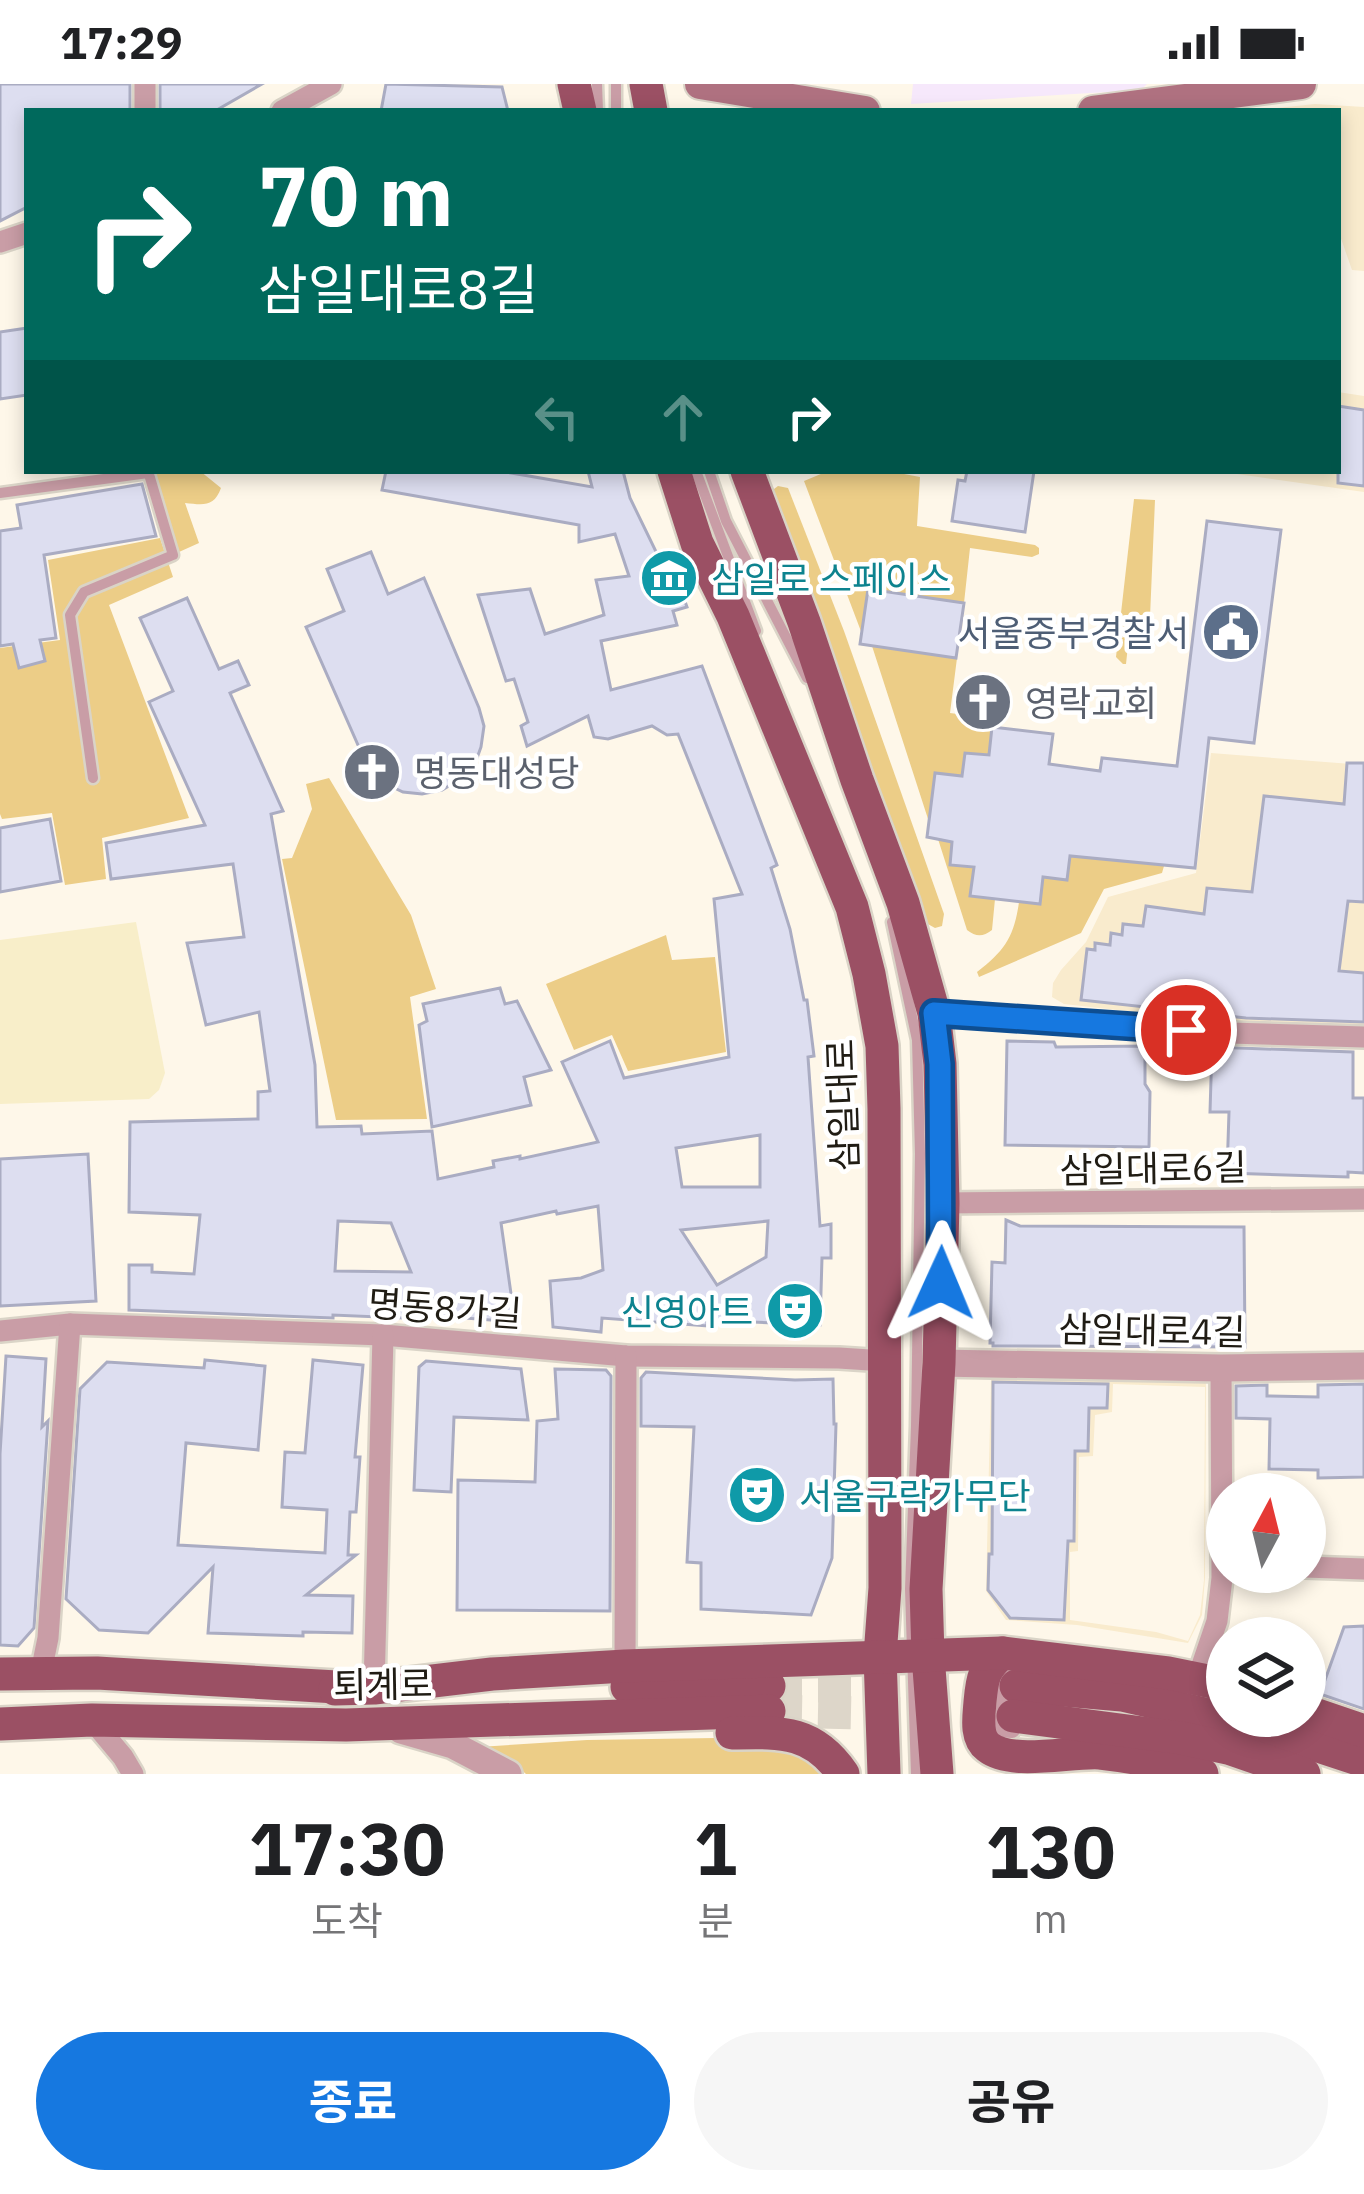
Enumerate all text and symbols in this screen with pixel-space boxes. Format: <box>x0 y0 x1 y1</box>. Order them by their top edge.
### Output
text: 17:29 <box>60 13 183 71</box>
text: 70 m <box>258 140 454 249</box>
icon: right <box>60 156 216 312</box>
text: 삼일대로8길 <box>258 254 539 324</box>
icon: left <box>524 384 590 450</box>
icon: ahead <box>650 384 716 450</box>
icon: right <box>776 384 842 450</box>
museum icon: 삼일로 스페이스 <box>638 547 700 609</box>
place label: 삼일로 스페이스 <box>711 555 951 602</box>
public building icon: 서울중부경찰서 <box>1200 601 1262 663</box>
place label: 서울중부경찰서 <box>957 609 1189 656</box>
church icon: 영락교회 <box>952 671 1014 733</box>
place label: 영락교회 <box>1025 679 1157 726</box>
church icon: 명동대성당 <box>341 741 403 803</box>
place label: 명동대성당 <box>414 749 580 796</box>
pin <box>1135 979 1237 1081</box>
icon: arrive <box>1153 997 1219 1063</box>
street label: 삼일대로 <box>816 1038 868 1172</box>
street label: 삼일대로6길 <box>1059 1143 1247 1193</box>
position arrow <box>878 1220 1004 1346</box>
street label: 명동8가길 <box>367 1279 523 1337</box>
theatre icon: 신영아트 <box>764 1280 826 1342</box>
place label: 신영아트 <box>621 1288 753 1335</box>
street label: 삼일대로4길 <box>1058 1305 1246 1355</box>
theatre icon: 서울구락가무단 <box>726 1464 788 1526</box>
place label: 서울구락가무단 <box>799 1472 1031 1519</box>
north arrow <box>1206 1473 1326 1593</box>
map controls <box>1206 1473 1326 1737</box>
button: layers <box>1206 1617 1326 1737</box>
street label: 퇴계로 <box>333 1660 433 1708</box>
text: 17:30 <box>249 1801 445 1895</box>
text: 1 <box>694 1801 737 1895</box>
text: 130 <box>986 1804 1115 1898</box>
text: m <box>1034 1893 1068 1944</box>
text: 도착 <box>311 1895 383 1946</box>
text: 분 <box>698 1895 733 1946</box>
button: 종료 <box>36 2032 670 2170</box>
button: 공유 <box>694 2032 1328 2170</box>

